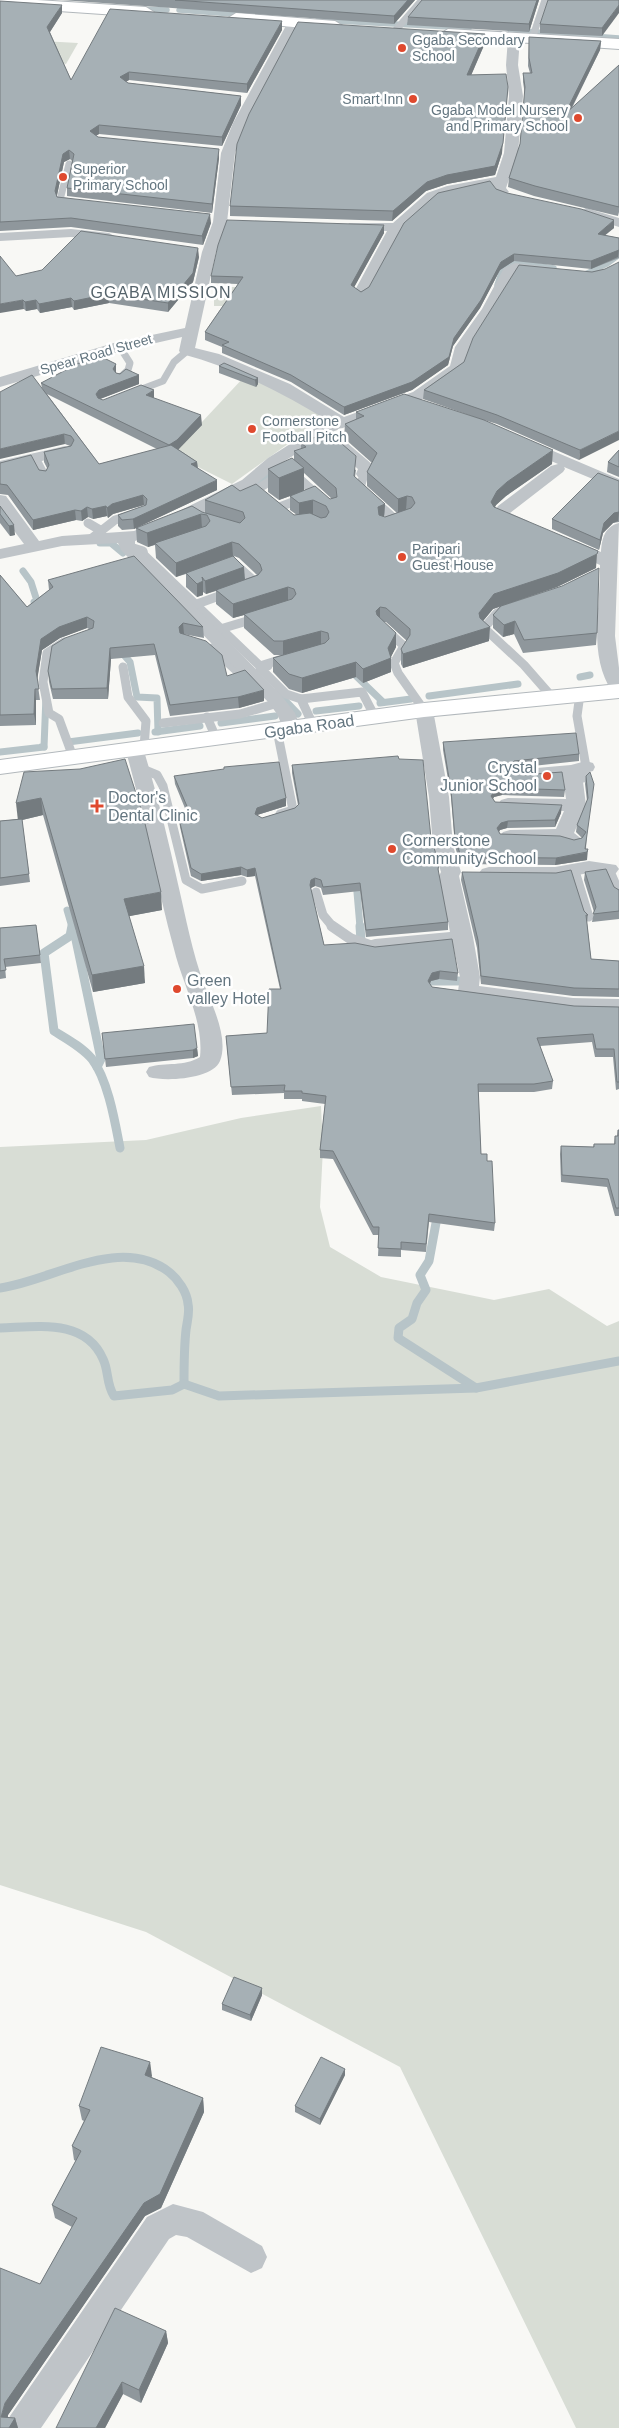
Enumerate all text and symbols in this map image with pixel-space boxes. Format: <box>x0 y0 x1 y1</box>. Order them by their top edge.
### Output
place label: Ggaba Secondary School <box>412 32 525 64</box>
marker: Ggaba Secondary School <box>396 42 408 54</box>
place label: Smart Inn <box>342 91 403 107</box>
marker: Smart Inn <box>407 93 419 105</box>
place label: Ggaba Model Nursery and Primary School <box>431 102 568 134</box>
marker: Ggaba Model Nursery and Primary School <box>572 112 584 124</box>
place label: Superior Primary School <box>73 161 168 193</box>
marker: Superior Primary School <box>57 171 69 183</box>
district label: GGABA MISSION <box>90 284 232 301</box>
street label: Spear Road Street <box>38 330 154 378</box>
place label: Cornerstone Football Pitch <box>262 413 347 445</box>
marker: Cornerstone Football Pitch <box>246 423 258 435</box>
place label: Paripari Guest House <box>412 541 494 573</box>
marker: Paripari Guest House <box>396 551 408 563</box>
street label: Ggaba Road <box>263 712 355 741</box>
place label: Crystal Junior School <box>440 759 537 794</box>
marker: Crystal Junior School <box>541 770 553 782</box>
place label: Doctor's Dental Clinic <box>108 789 198 824</box>
marker: Doctor's Dental Clinic <box>90 799 104 813</box>
place label: Cornerstone Community School <box>402 832 536 867</box>
marker: Cornerstone Community School <box>386 843 398 855</box>
place label: Green valley Hotel <box>187 972 270 1007</box>
marker: Green valley Hotel <box>171 983 183 995</box>

